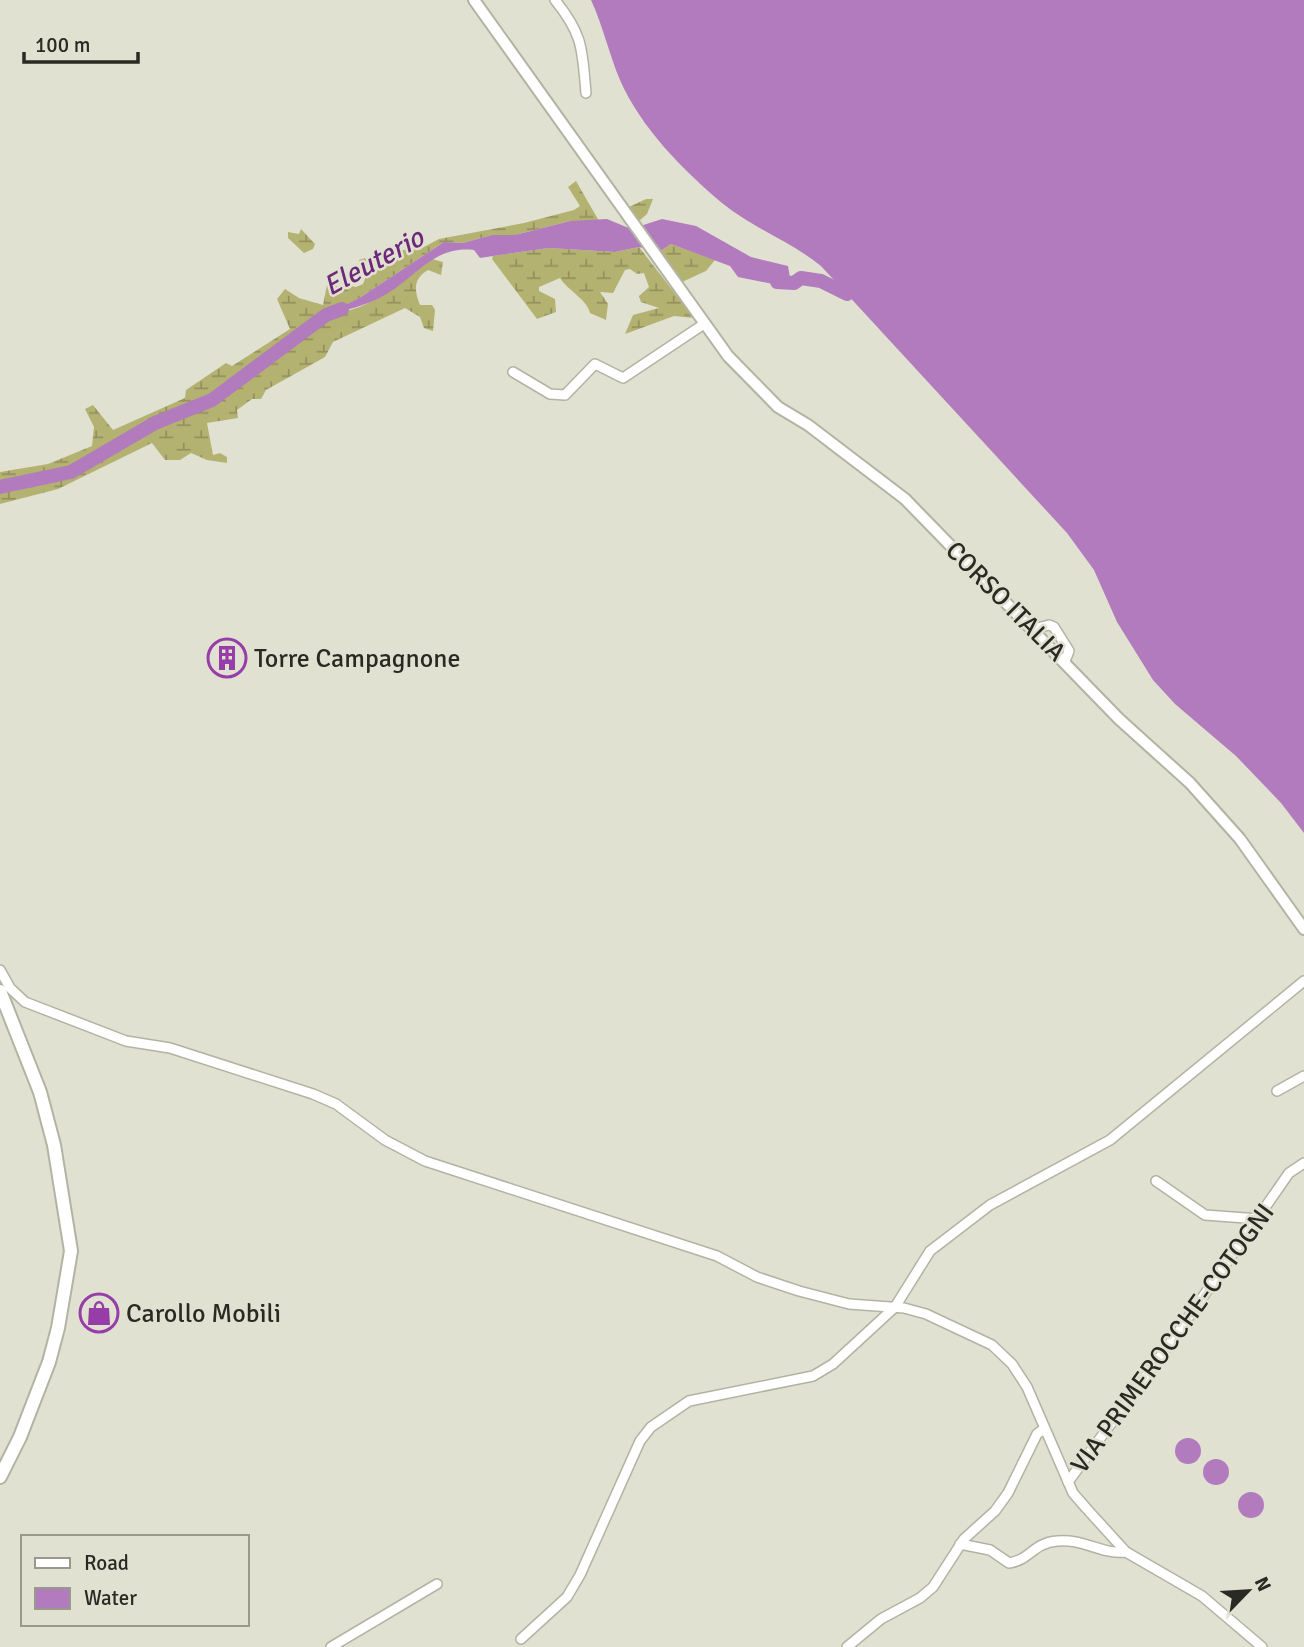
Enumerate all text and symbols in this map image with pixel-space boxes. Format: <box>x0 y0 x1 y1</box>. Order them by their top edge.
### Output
scale bar <box>24 21 138 65</box>
text: 100 m <box>35 32 90 58</box>
water label: Eleuterio <box>317 220 431 303</box>
street label: CORSO ITALIA <box>938 535 1072 669</box>
building icon: Torre Campagnone <box>206 637 248 679</box>
place label: Torre Campagnone <box>254 643 460 675</box>
street label: VIA PRIMEROCCHE-COTOGNI <box>1064 1197 1282 1480</box>
shop icon: Carollo Mobili <box>78 1292 120 1334</box>
place label: Carollo Mobili <box>126 1298 281 1330</box>
legend <box>21 1535 248 1626</box>
text: Road <box>84 1550 129 1576</box>
north arrow <box>1213 1556 1283 1626</box>
text: N <box>1249 1573 1276 1595</box>
text: Water <box>84 1585 137 1611</box>

